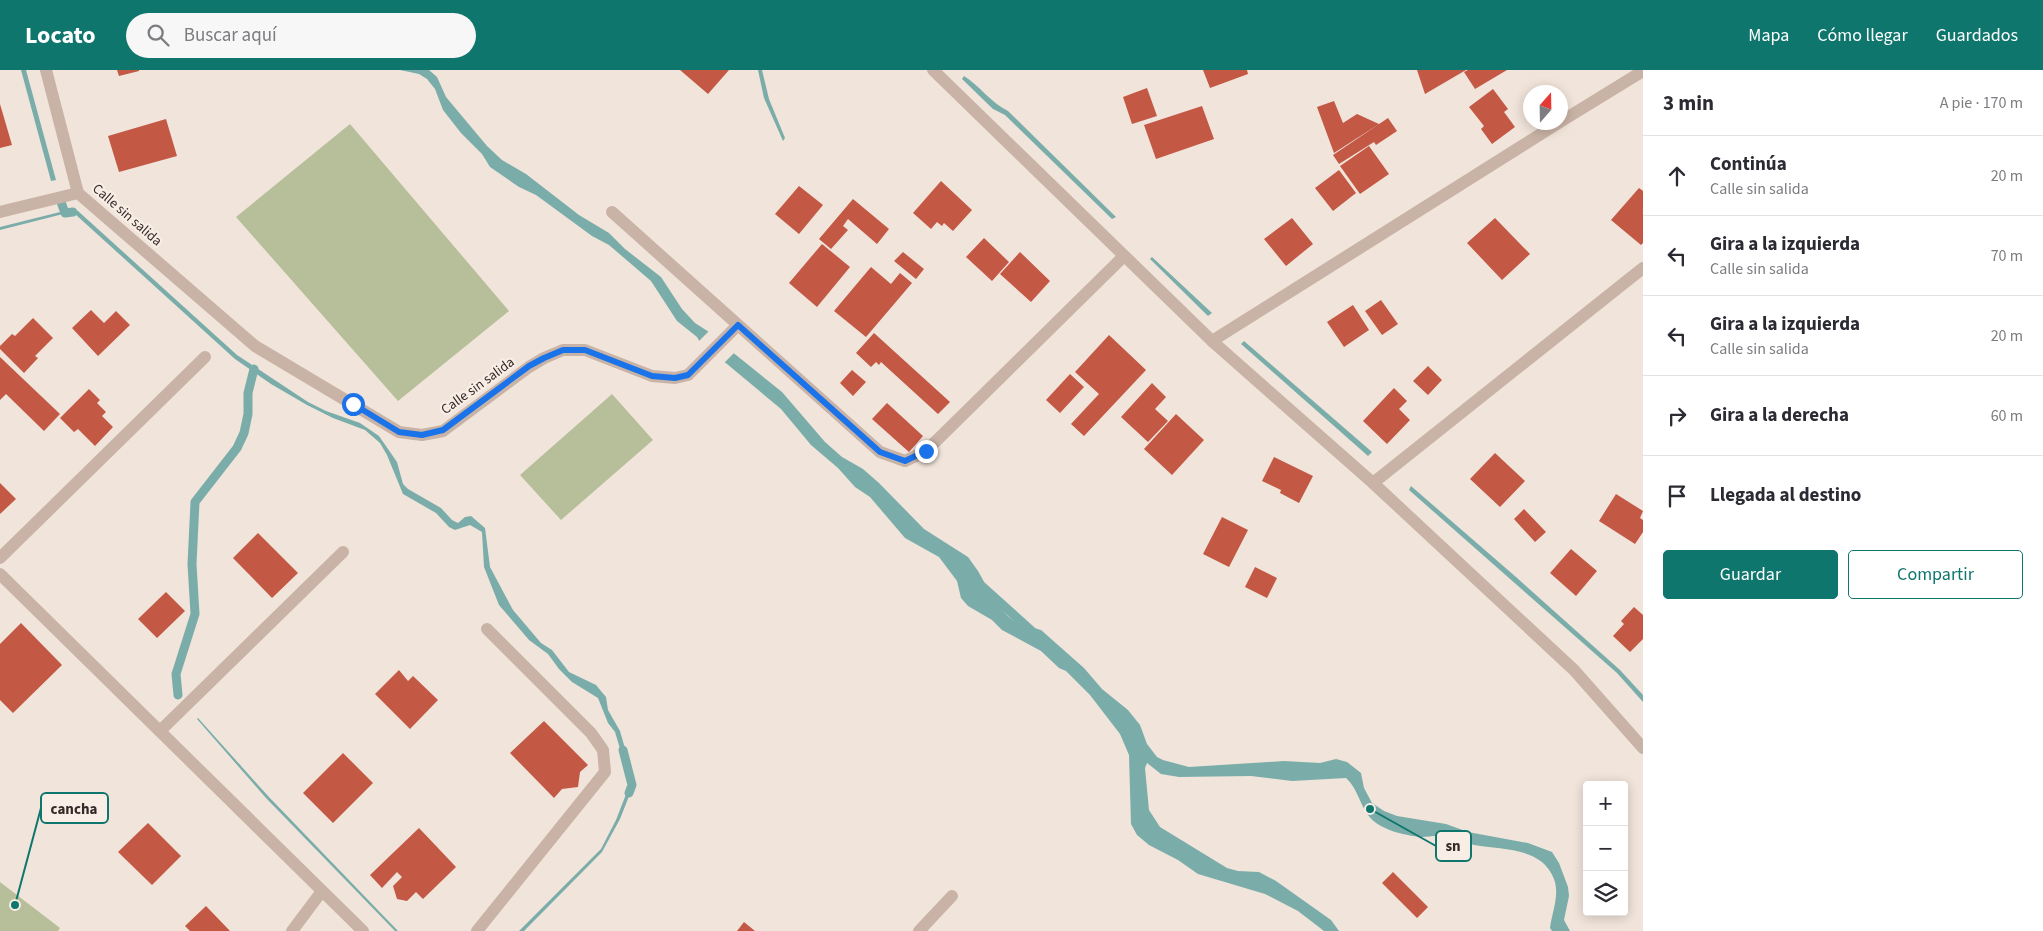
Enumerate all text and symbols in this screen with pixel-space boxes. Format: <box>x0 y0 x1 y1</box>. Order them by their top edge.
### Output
search box <box>126 13 476 58</box>
text: Locato <box>25 18 96 53</box>
icon: search <box>144 21 172 49</box>
text: Buscar aquí <box>184 22 277 49</box>
text: Mapa <box>1748 23 1789 48</box>
text: Cómo llegar <box>1817 23 1908 48</box>
text: Guardados <box>1936 23 2018 48</box>
north arrow <box>1523 85 1568 130</box>
text: 3 min <box>1663 88 1714 118</box>
text: A pie · 170 m <box>1940 92 2023 114</box>
text: Continúa <box>1710 151 1787 178</box>
icon: ahead <box>1663 162 1691 190</box>
text: 20 m <box>1991 165 2023 187</box>
text: Calle sin salida <box>1710 178 1809 200</box>
street label: Calle sin salida <box>88 179 166 251</box>
text: Gira a la izquierda <box>1710 231 1860 258</box>
icon: left <box>1663 242 1691 270</box>
text: 70 m <box>1991 245 2023 267</box>
text: Calle sin salida <box>1710 258 1809 280</box>
text: Gira a la izquierda <box>1710 311 1860 338</box>
icon: left <box>1663 322 1691 350</box>
text: 20 m <box>1991 325 2023 347</box>
text: Calle sin salida <box>1710 338 1809 360</box>
street label: Calle sin salida <box>437 352 519 420</box>
route start <box>342 393 365 416</box>
icon: right <box>1663 402 1691 430</box>
text: Gira a la derecha <box>1710 402 1849 429</box>
text: 60 m <box>1991 405 2023 427</box>
route end <box>915 440 938 463</box>
icon: arrive <box>1663 482 1691 510</box>
text: Llegada al destino <box>1710 482 1861 509</box>
button: Guardar <box>1663 550 1838 599</box>
button: Compartir <box>1848 550 2023 599</box>
map controls <box>1583 781 1628 916</box>
button: + <box>1583 781 1628 826</box>
callout: cancha <box>41 793 108 823</box>
text: cancha <box>51 799 98 820</box>
button: − <box>1583 826 1628 871</box>
callout: sn <box>1436 831 1471 861</box>
text: sn <box>1445 836 1461 857</box>
button: layers <box>1583 871 1628 916</box>

